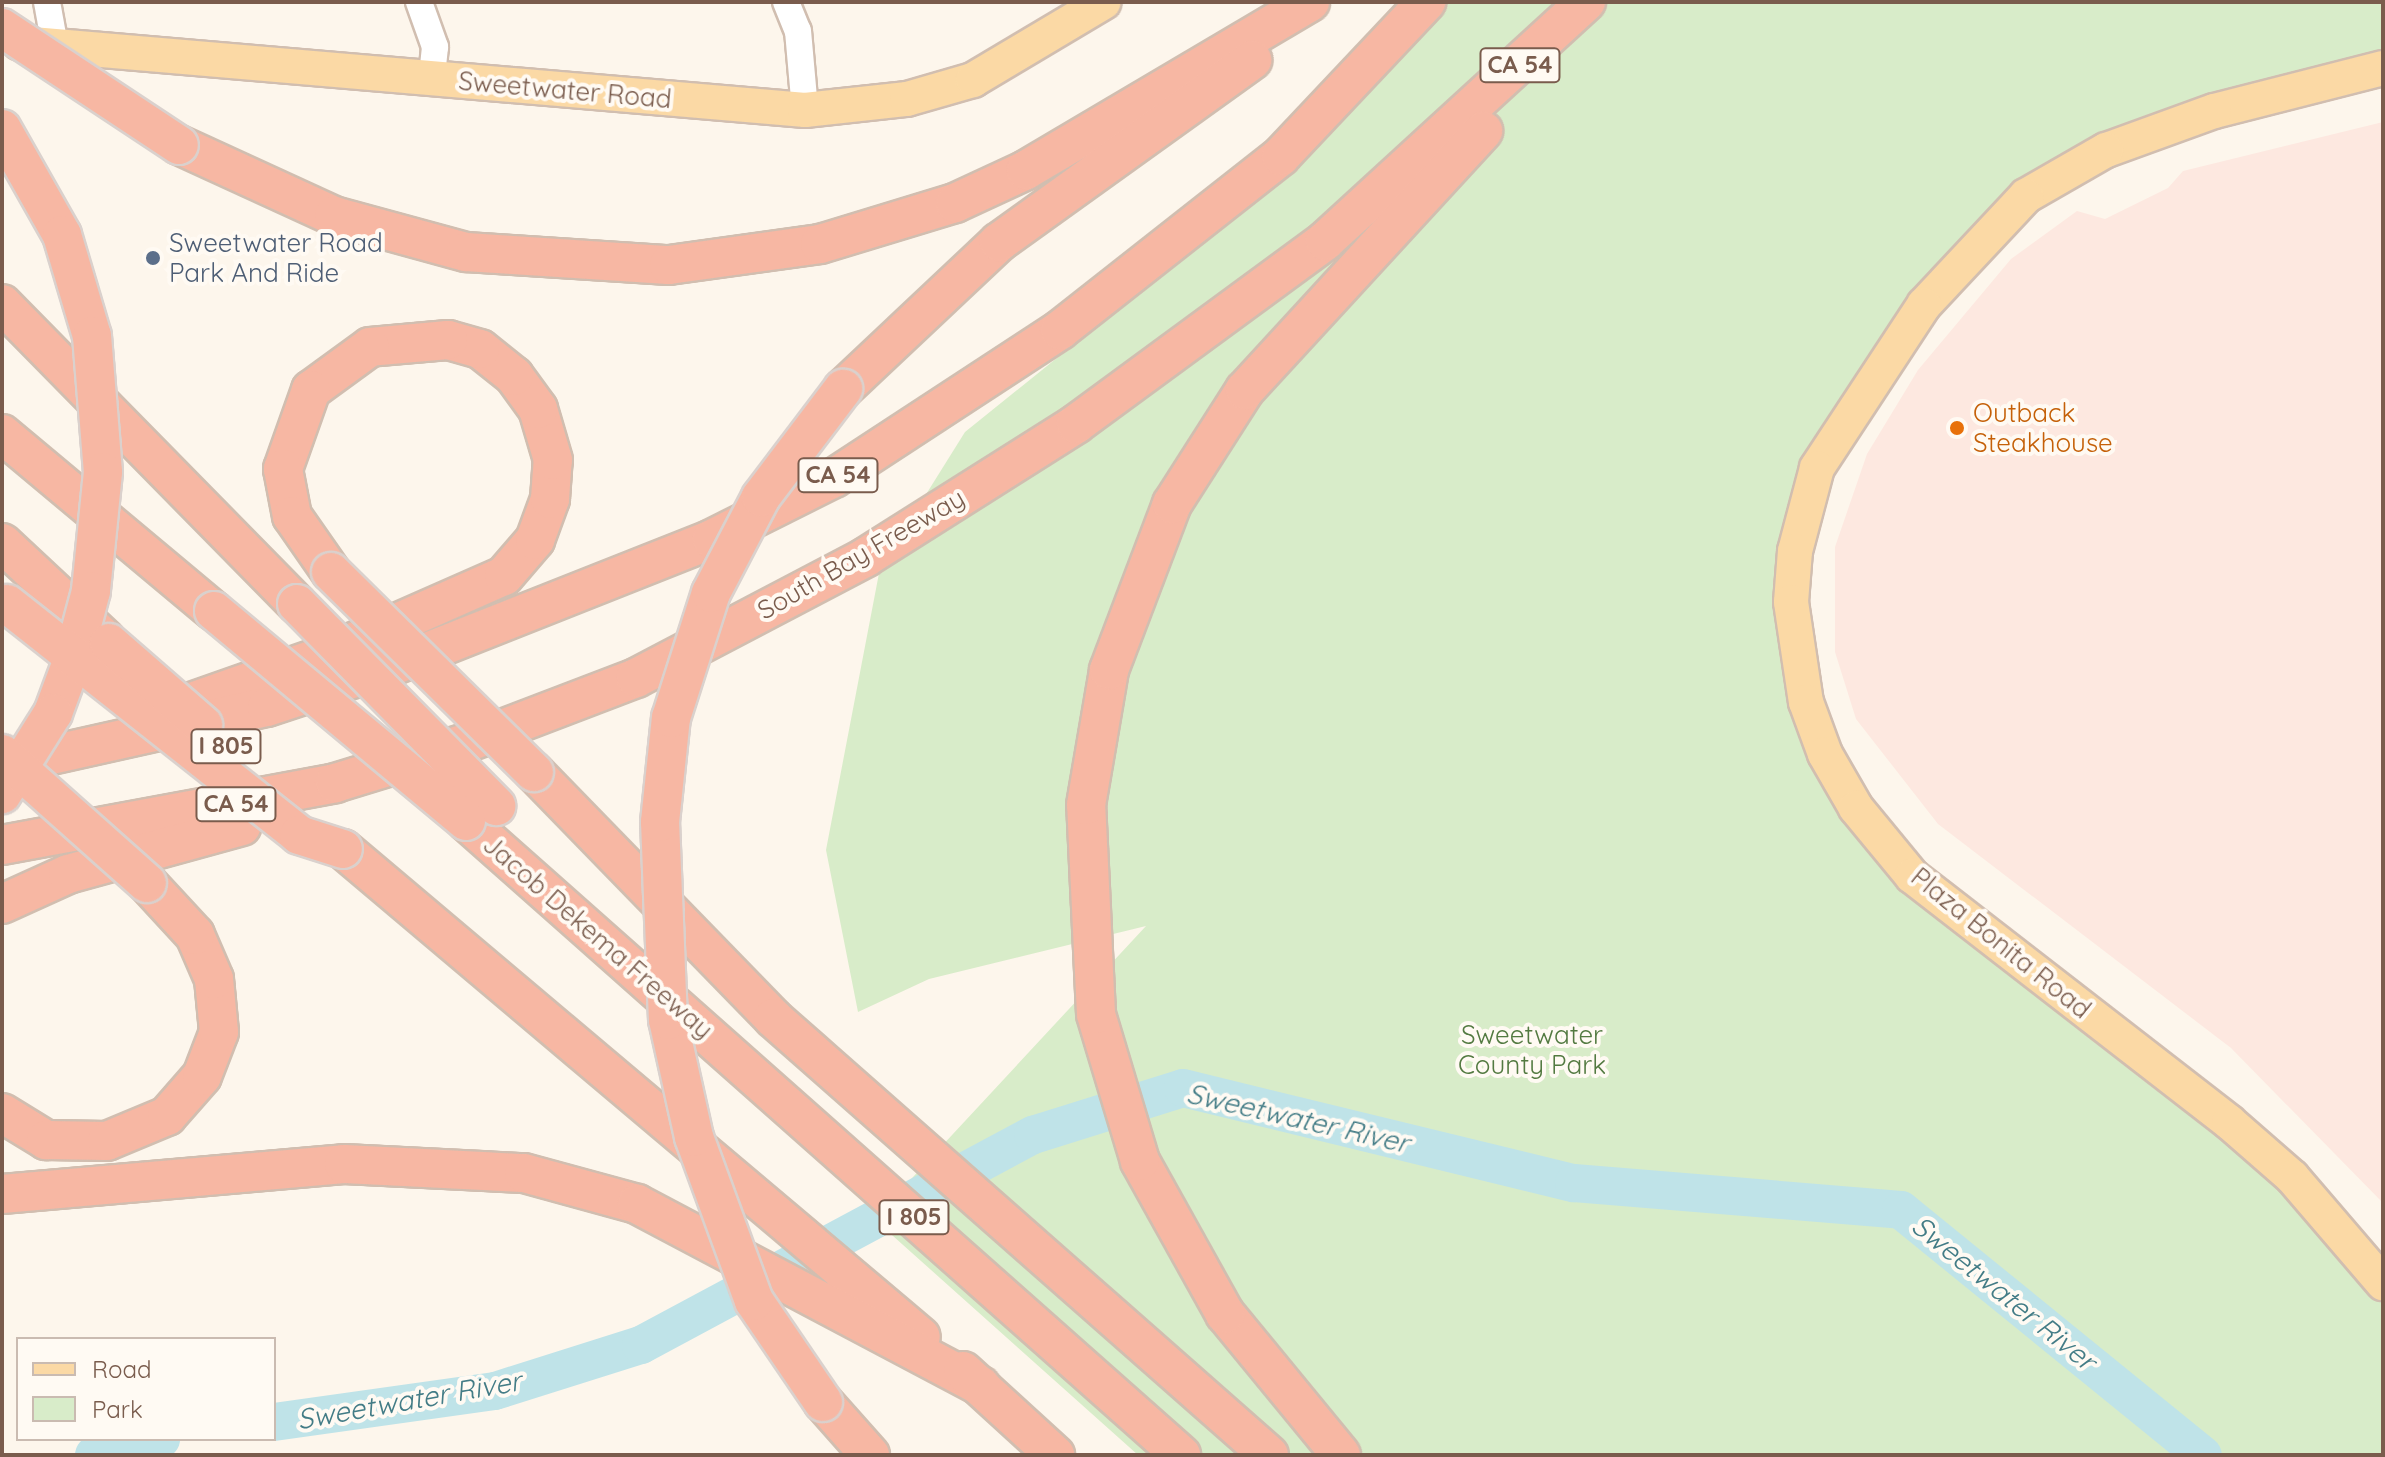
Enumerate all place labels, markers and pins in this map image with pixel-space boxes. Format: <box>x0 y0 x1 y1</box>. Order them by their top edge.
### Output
place label: Sweetwater Road Park And Ride <box>169 227 383 288</box>
marker: Sweetwater Road Park And Ride <box>144 249 162 267</box>
place label: Outback Steakhouse <box>1973 397 2113 458</box>
marker: Outback Steakhouse <box>1948 419 1966 437</box>

